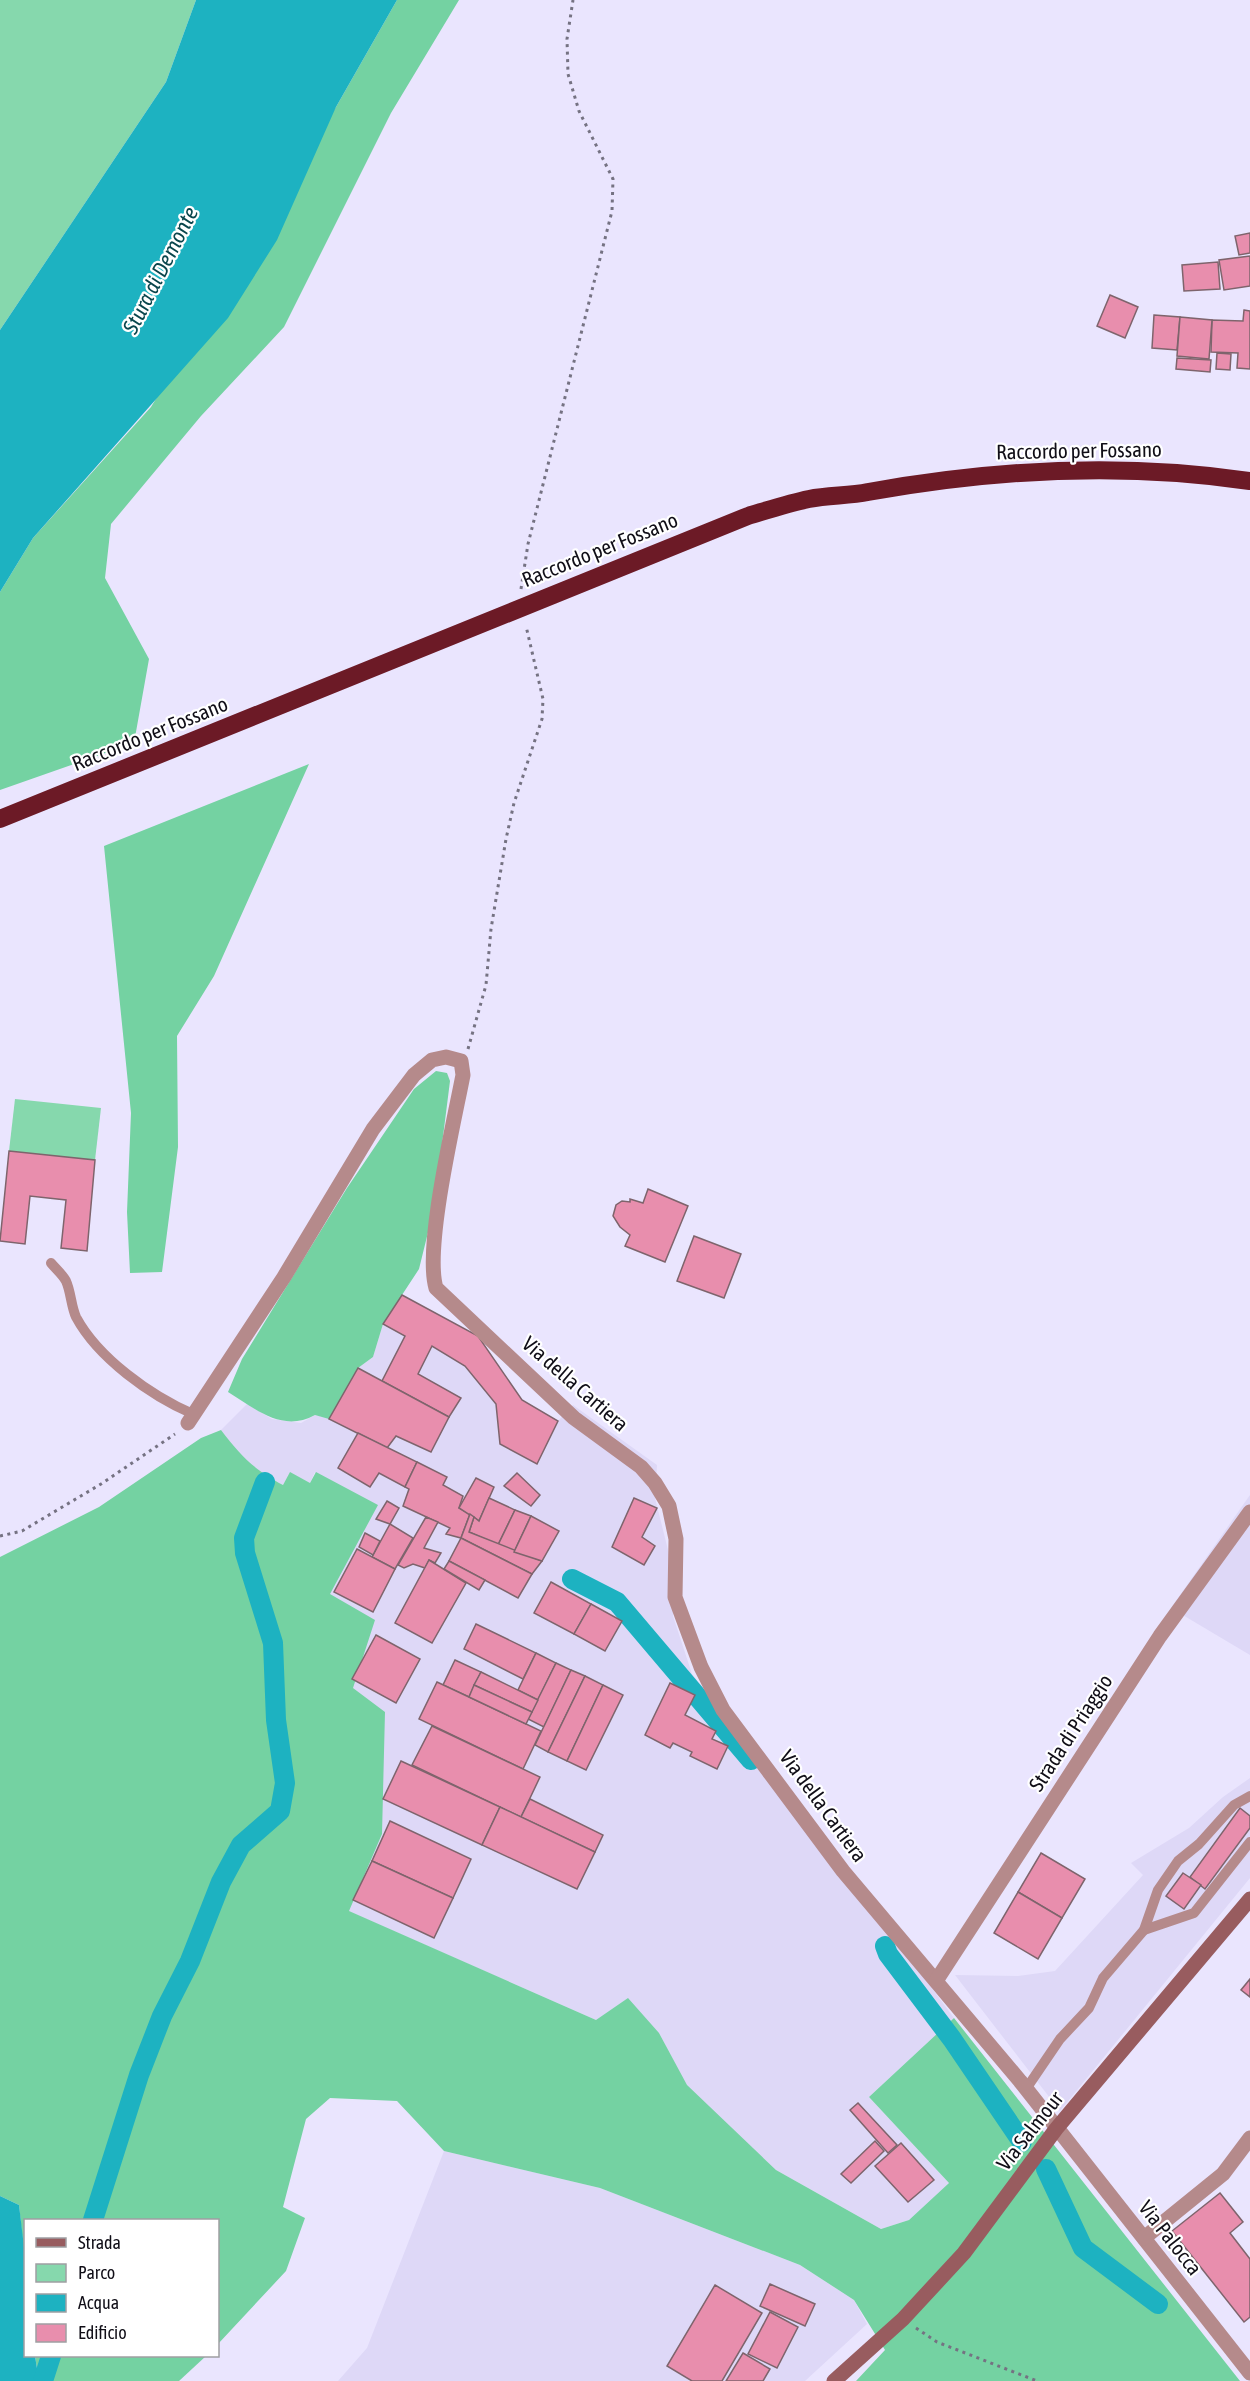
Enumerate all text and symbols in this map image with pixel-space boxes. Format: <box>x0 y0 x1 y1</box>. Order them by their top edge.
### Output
water label: Stura di Demonte <box>116 202 203 339</box>
street label: Raccordo per Fossano <box>996 437 1162 463</box>
street label: Raccordo per Fossano <box>518 507 681 591</box>
street label: Raccordo per Fossano <box>68 691 231 775</box>
street label: Via della Cartiera <box>518 1331 633 1436</box>
street label: Strada di Priaggio <box>1024 1670 1117 1795</box>
street label: Via della Cartiera <box>775 1745 872 1866</box>
street label: Via Salmour <box>991 2086 1068 2175</box>
street label: Via Palocca <box>1134 2195 1207 2279</box>
legend <box>24 2219 219 2357</box>
text: Strada <box>78 2232 121 2253</box>
text: Parco <box>78 2262 115 2283</box>
text: Acqua <box>78 2292 119 2313</box>
text: Edificio <box>78 2322 127 2343</box>

